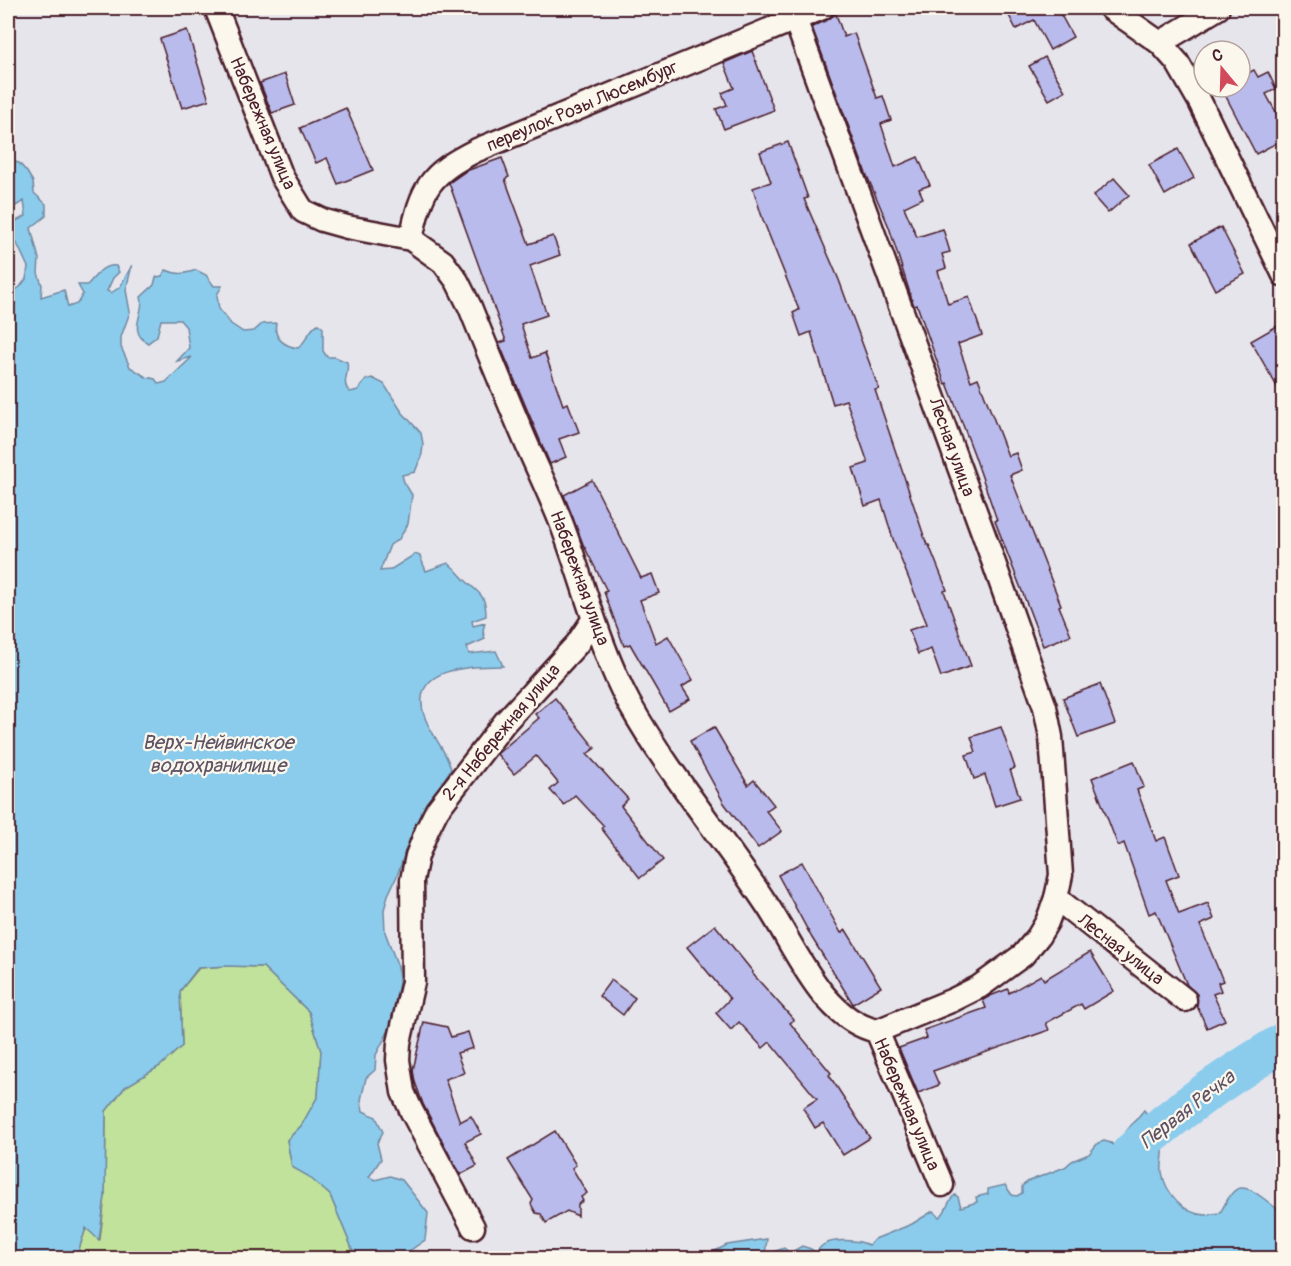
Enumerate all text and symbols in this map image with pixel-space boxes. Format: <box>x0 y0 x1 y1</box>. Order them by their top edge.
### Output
north arrow <box>1192 39 1252 99</box>
text: С <box>1210 45 1225 67</box>
street label: Набережная улица <box>224 53 301 193</box>
street label: переулок Розы Люсембург <box>483 56 681 157</box>
street label: Лесная улица <box>923 394 980 500</box>
street label: Набережная улица <box>544 508 615 649</box>
street label: 2-я Набережная улица <box>437 659 565 806</box>
water label: Верх-Нейвинское водохранилище <box>142 730 296 778</box>
street label: Лесная улица <box>1072 908 1168 990</box>
street label: Набережная улица <box>868 1034 945 1174</box>
water label: Первая Речка <box>1135 1063 1241 1154</box>

